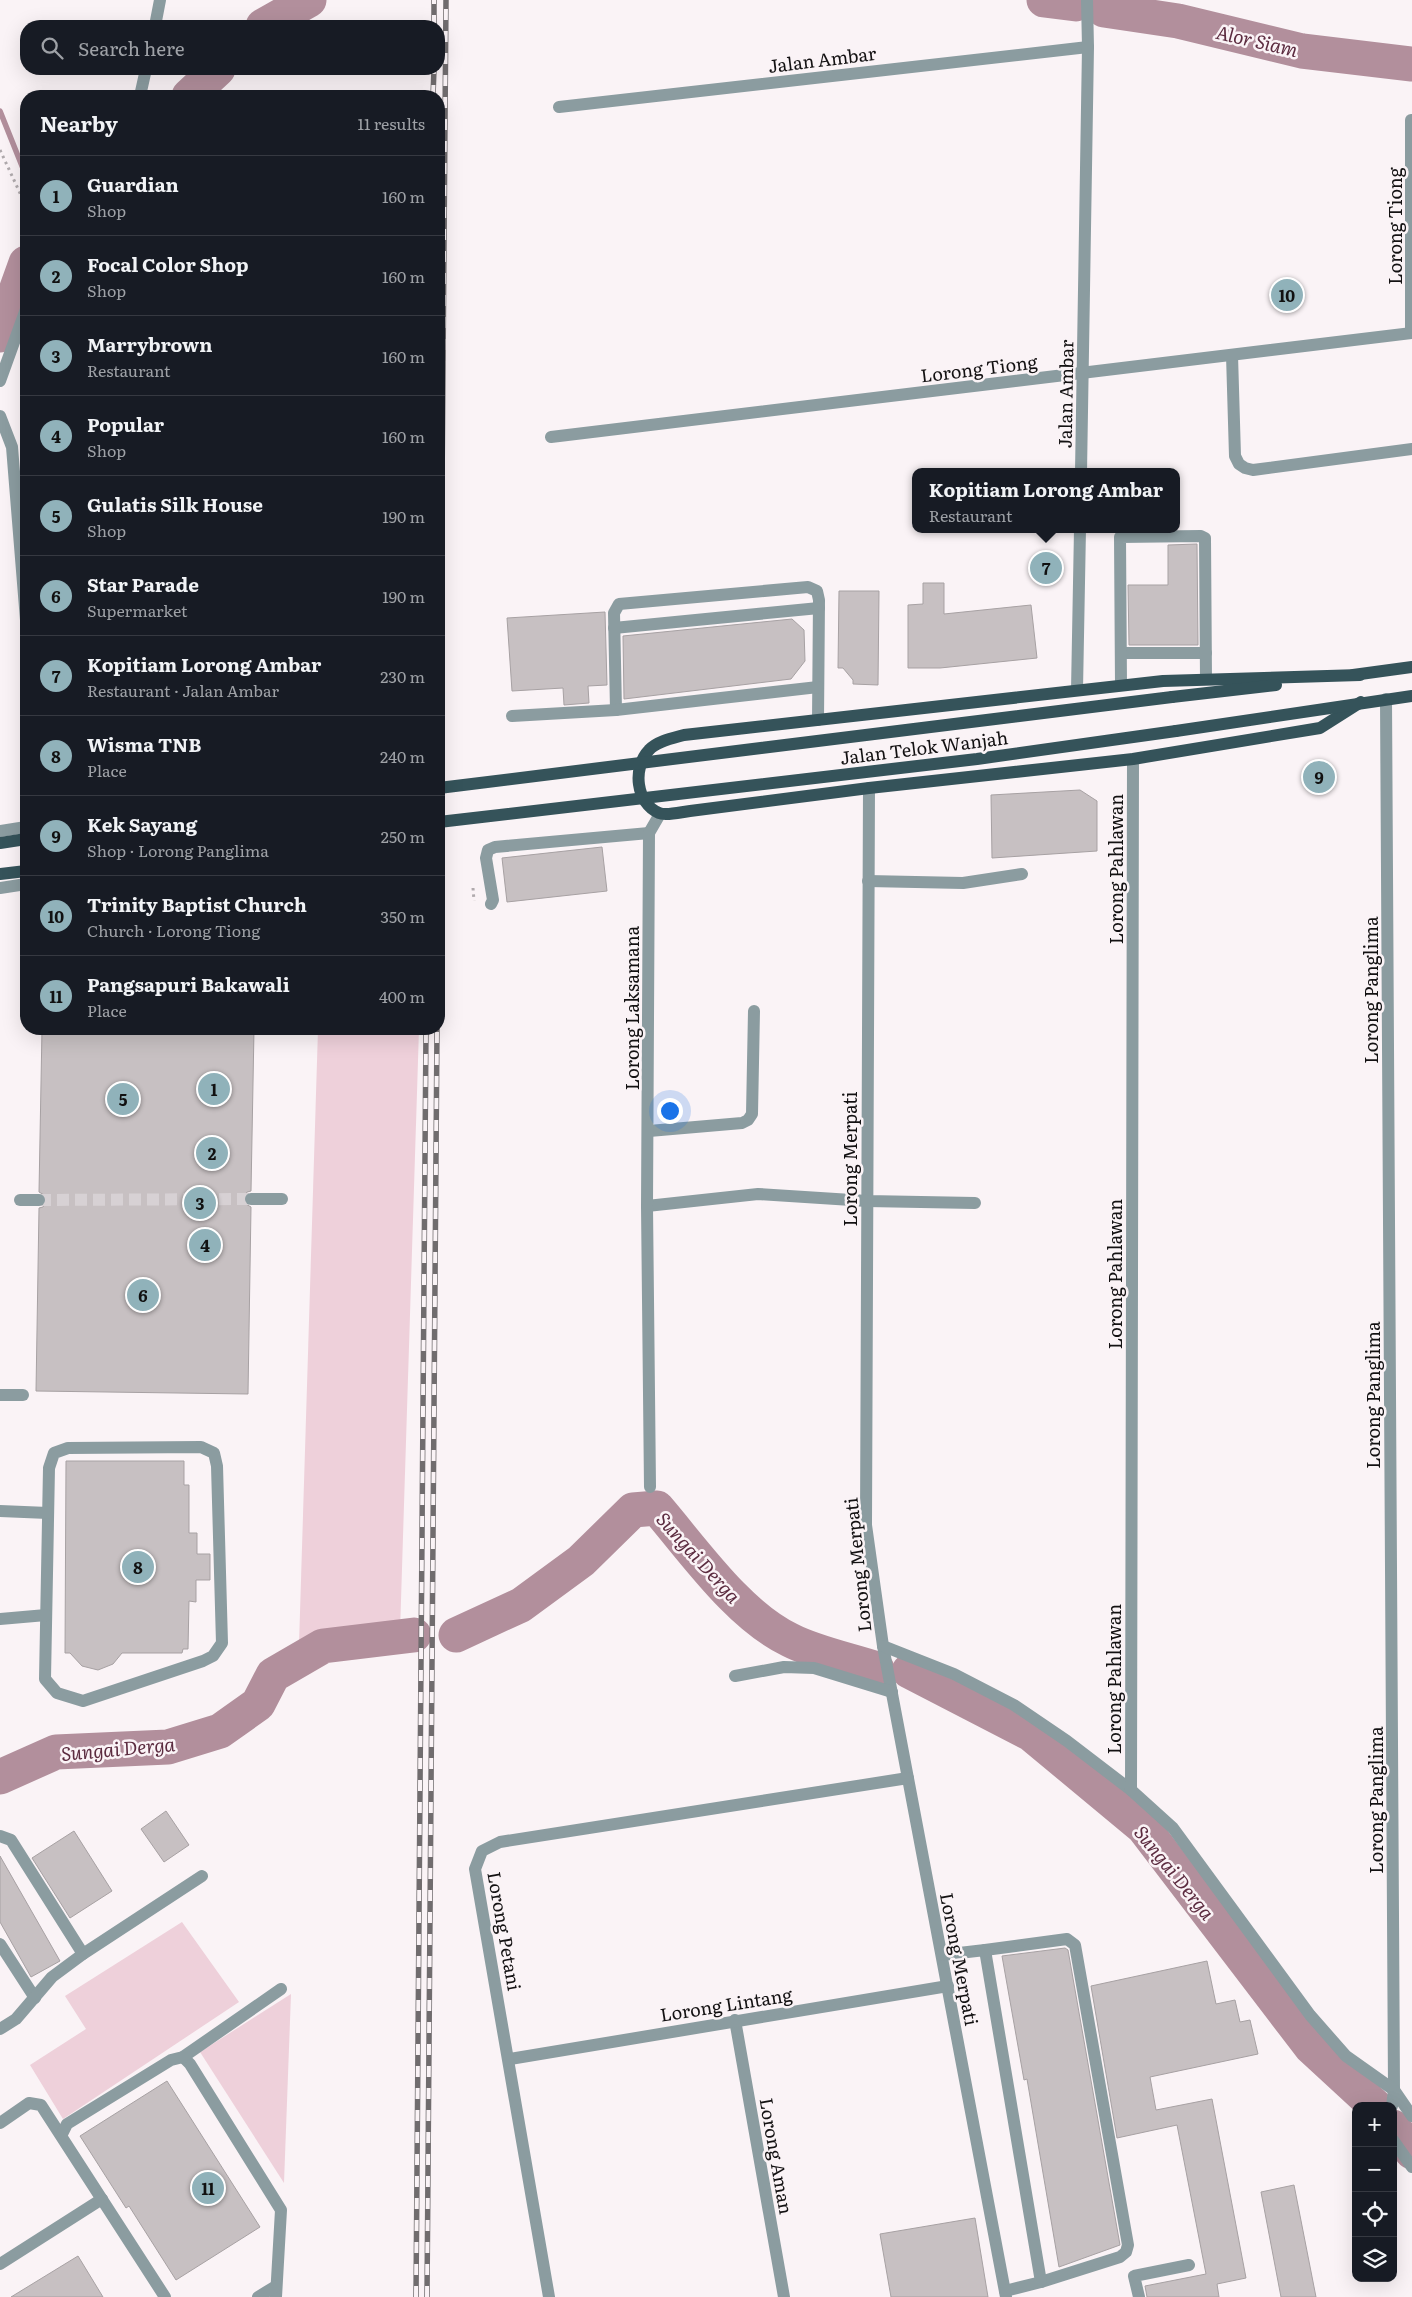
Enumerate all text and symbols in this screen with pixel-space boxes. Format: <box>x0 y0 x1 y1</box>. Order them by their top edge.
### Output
water label: Alor Siam <box>1213 17 1301 63</box>
search box <box>20 20 445 75</box>
icon: search <box>38 34 66 62</box>
text: Search here <box>78 34 185 62</box>
street label: Jalan Ambar <box>766 39 878 79</box>
text: Nearby <box>40 107 118 138</box>
text: 11 results <box>357 111 425 135</box>
street label: Lorong Tiong <box>1381 166 1408 285</box>
text: Guardian <box>87 170 179 198</box>
text: 1 <box>53 184 59 208</box>
text: 160 m <box>382 184 425 208</box>
text: Shop <box>87 198 126 222</box>
text: Focal Color Shop <box>87 250 249 278</box>
text: 2 <box>52 264 60 288</box>
text: 160 m <box>382 264 425 288</box>
pin: 10 <box>1271 276 1303 314</box>
text: Shop <box>87 278 126 302</box>
text: Marrybrown <box>87 330 212 358</box>
street label: Jalan Ambar <box>1051 339 1079 449</box>
text: 3 <box>52 344 60 368</box>
text: 160 m <box>382 344 425 368</box>
street label: Lorong Tiong <box>919 347 1040 389</box>
text: Restaurant <box>87 358 171 382</box>
text: Popular <box>87 410 164 438</box>
text: 4 <box>51 424 61 448</box>
text: 160 m <box>382 424 425 448</box>
text: Shop <box>87 438 126 462</box>
popup <box>912 468 1180 533</box>
text: Kopitiam Lorong Ambar <box>929 475 1163 503</box>
text: Gulatis Silk House <box>87 490 263 518</box>
text: Restaurant <box>929 503 1012 527</box>
text: 5 <box>52 504 60 528</box>
text: 190 m <box>382 504 425 528</box>
text: Shop <box>87 518 126 542</box>
pin: 7 <box>1030 549 1062 587</box>
text: Star Parade <box>87 570 199 598</box>
text: 6 <box>51 584 61 608</box>
text: 190 m <box>382 584 425 608</box>
text: Supermarket <box>87 598 187 622</box>
text: Kopitiam Lorong Ambar <box>87 650 321 678</box>
text: 7 <box>52 664 60 688</box>
text: 230 m <box>380 664 425 688</box>
text: Restaurant · Jalan Ambar <box>87 678 279 702</box>
street label: Jalan Telok Wanjah <box>838 723 1010 771</box>
text: Wisma TNB <box>87 730 201 758</box>
text: 8 <box>51 744 61 768</box>
text: 240 m <box>380 744 425 768</box>
text: Place <box>87 758 127 782</box>
pin: 9 <box>1303 758 1335 796</box>
street label: Lorong Pahlawan <box>1102 794 1129 944</box>
text: Kek Sayang <box>87 810 197 838</box>
text: 9 <box>51 824 61 848</box>
text: 250 m <box>381 824 425 848</box>
text: Shop · Lorong Panglima <box>87 838 269 862</box>
text: Trinity Baptist Church <box>87 890 307 918</box>
text: 10 <box>48 904 64 928</box>
text: 350 m <box>380 904 425 928</box>
street label: Lorong Panglima <box>1357 916 1384 1064</box>
text: Church · Lorong Tiong <box>87 918 260 942</box>
street label: Lorong Laksamana <box>618 925 645 1090</box>
text: Pangsapuri Bakawali <box>87 970 290 998</box>
text: 11 <box>49 984 63 1008</box>
text: 400 m <box>379 984 425 1008</box>
text: Place <box>87 998 127 1022</box>
pin: 1 <box>198 1070 230 1108</box>
pin: 5 <box>107 1080 139 1118</box>
street label: Lorong Merpati <box>836 1091 863 1227</box>
your location <box>657 1098 683 1124</box>
pin: 2 <box>196 1134 228 1172</box>
pin: 3 <box>184 1184 216 1222</box>
street label: Lorong Pahlawan <box>1101 1199 1128 1349</box>
pin: 4 <box>189 1226 221 1264</box>
pin: 6 <box>127 1276 159 1314</box>
street label: Lorong Panglima <box>1359 1321 1386 1469</box>
street label: Lorong Merpati <box>837 1496 877 1634</box>
water label: Sungai Derga <box>650 1505 748 1609</box>
pin: 8 <box>122 1548 154 1586</box>
street label: Lorong Pahlawan <box>1100 1604 1127 1754</box>
street label: Lorong Panglima <box>1362 1726 1389 1874</box>
water label: Sungai Derga <box>60 1729 176 1767</box>
water label: Sungai Derga <box>1128 1819 1222 1925</box>
street label: Lorong Petani <box>481 1869 529 1993</box>
street label: Lorong Merpati <box>934 1890 986 2028</box>
street label: Lorong Lintang <box>658 1980 795 2028</box>
street label: Lorong Aman <box>753 2096 801 2216</box>
map controls <box>1352 2102 1397 2282</box>
button: + <box>1352 2102 1397 2147</box>
button: − <box>1352 2147 1397 2192</box>
pin: 11 <box>192 2169 224 2207</box>
button: locate <box>1352 2192 1397 2237</box>
button: layers <box>1352 2237 1397 2282</box>

